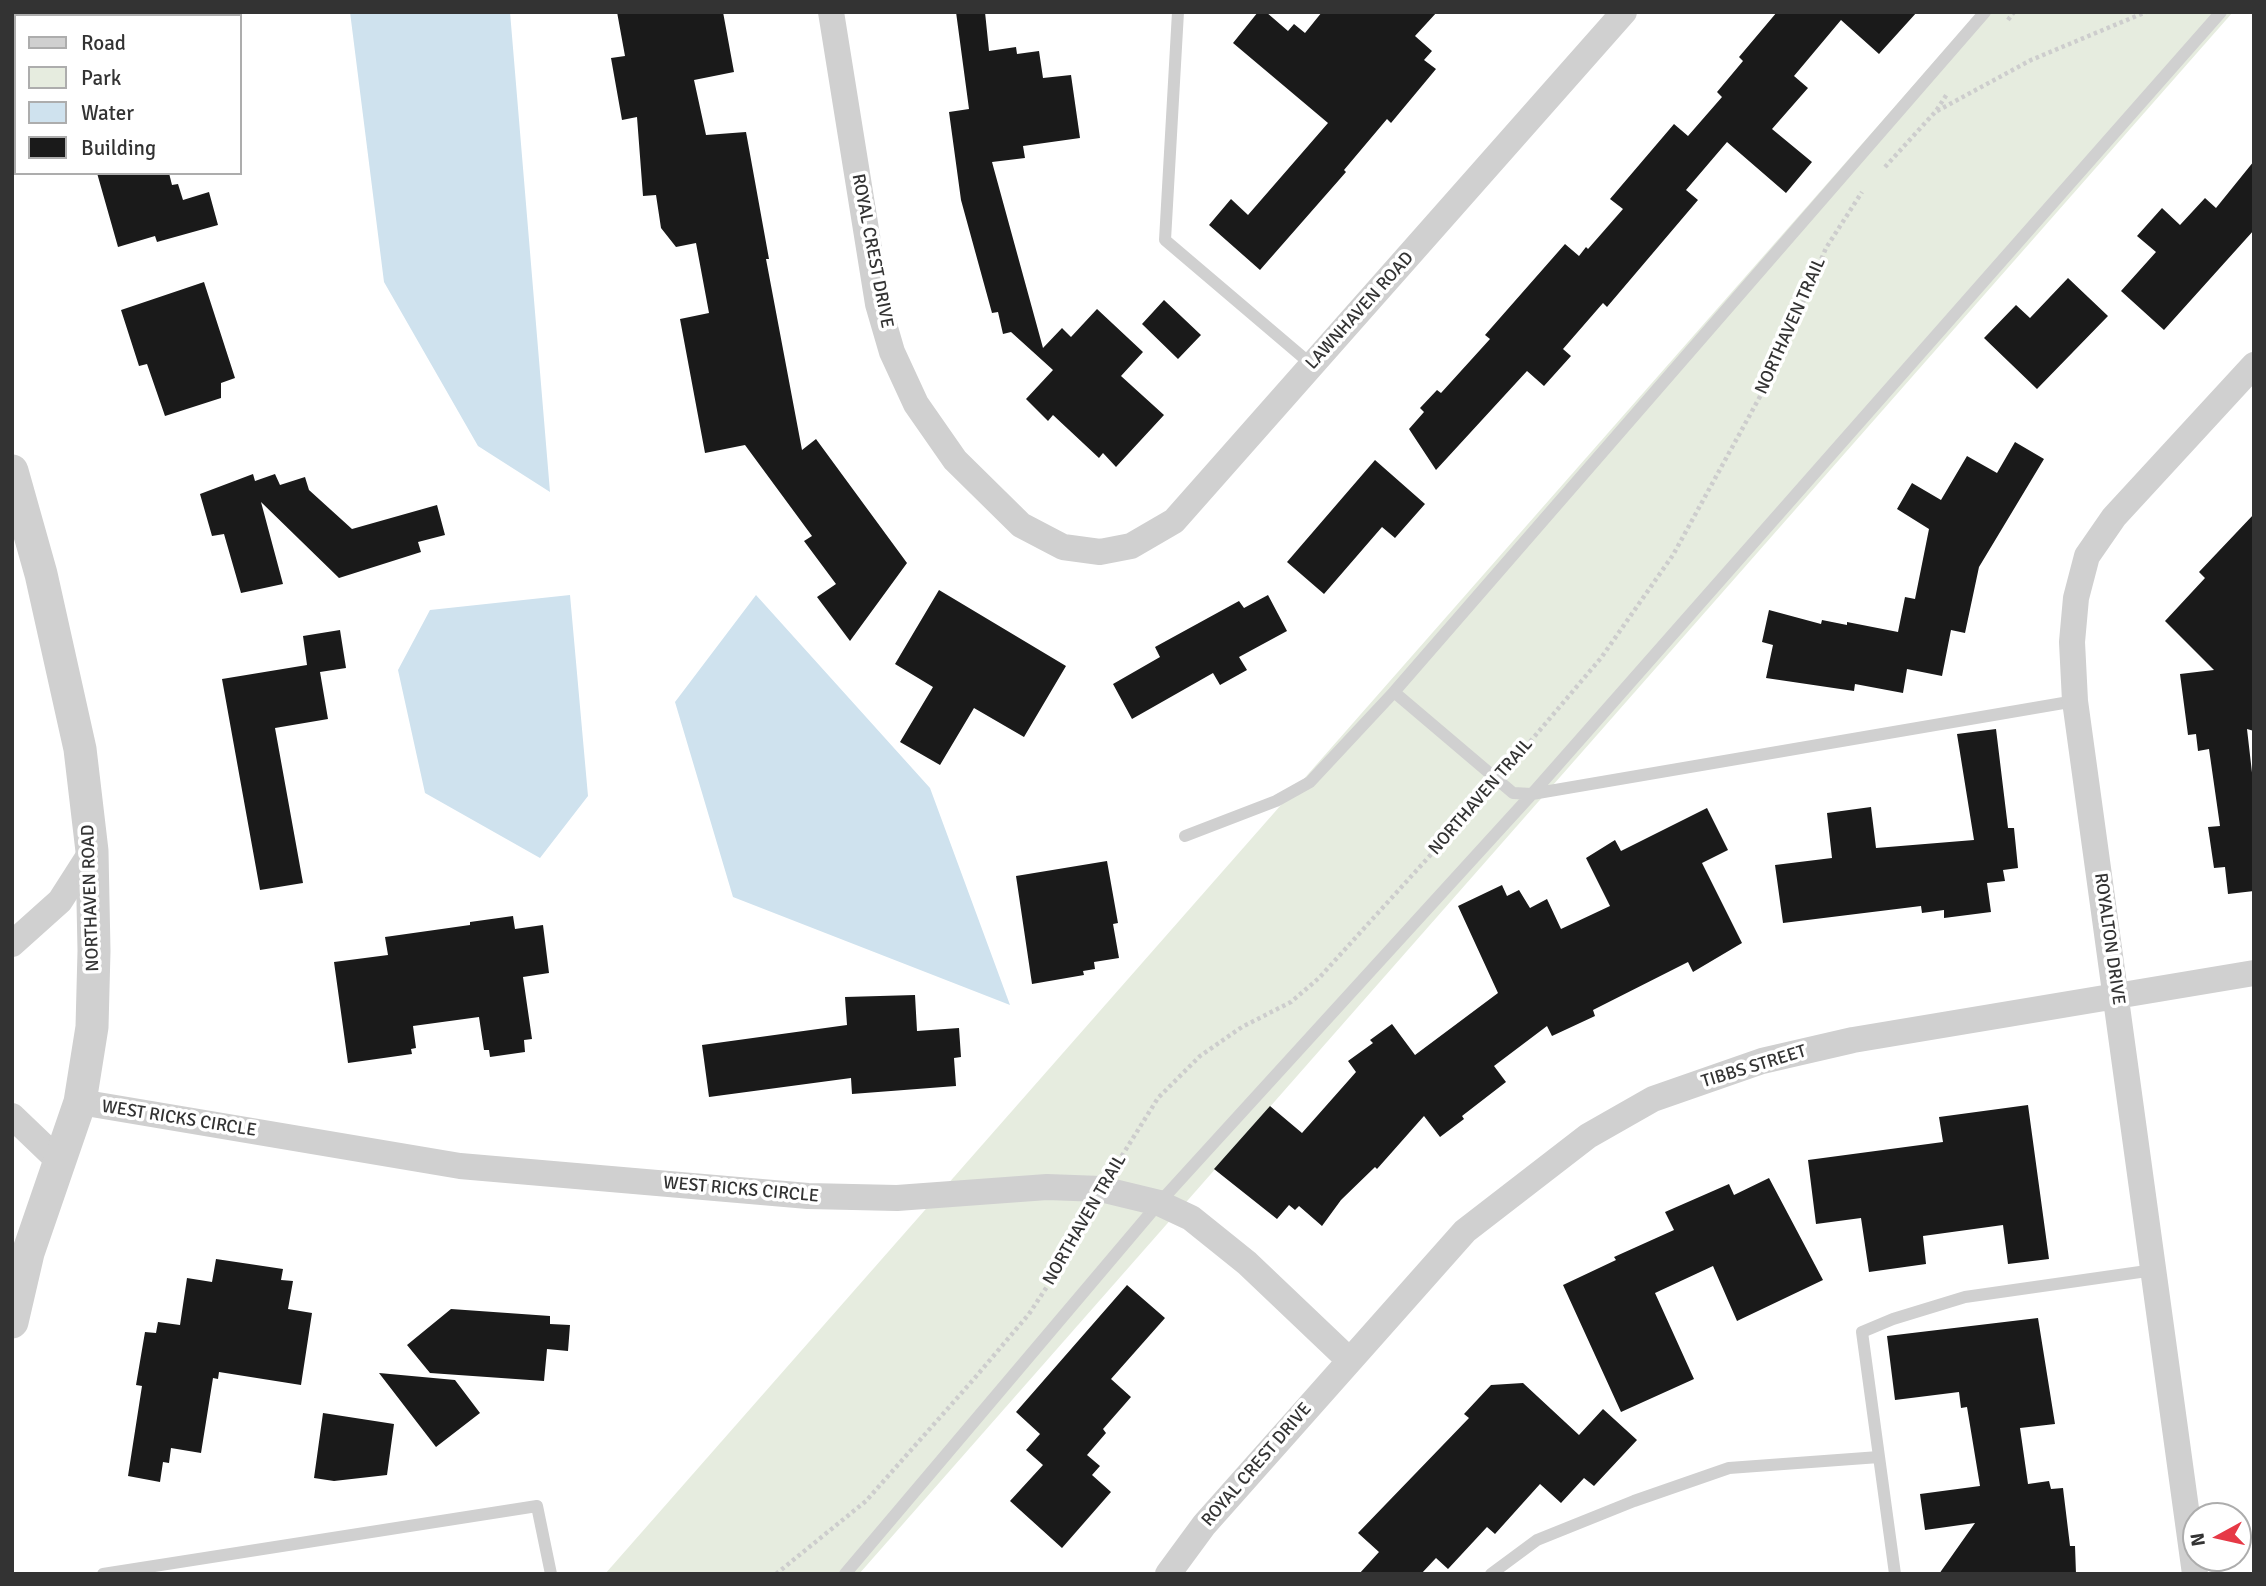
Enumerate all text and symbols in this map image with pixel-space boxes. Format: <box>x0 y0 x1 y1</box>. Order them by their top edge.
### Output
legend <box>14 14 242 175</box>
text: Road <box>81 30 126 56</box>
text: Park <box>81 65 121 91</box>
text: Water <box>81 100 134 126</box>
text: Building <box>81 135 156 161</box>
street label: ROYAL CREST DRIVE <box>846 172 898 330</box>
street label: LAWNHAVEN ROAD <box>1301 248 1419 374</box>
street label: NORTHAVEN TRAIL <box>1751 254 1831 398</box>
street label: NORTHAVEN TRAIL <box>1424 734 1538 860</box>
street label: NORTHAVEN ROAD <box>78 824 104 972</box>
street label: ROYALTON DRIVE <box>2089 872 2129 1006</box>
street label: TIBBS STREET <box>1699 1041 1809 1093</box>
street label: WEST RICKS CIRCLE <box>100 1096 258 1142</box>
street label: NORTHAVEN TRAIL <box>1039 1151 1131 1289</box>
street label: WEST RICKS CIRCLE <box>662 1172 820 1208</box>
street label: ROYAL CREST DRIVE <box>1197 1399 1317 1531</box>
north arrow <box>2182 1502 2252 1572</box>
text: N <box>2185 1531 2211 1548</box>

